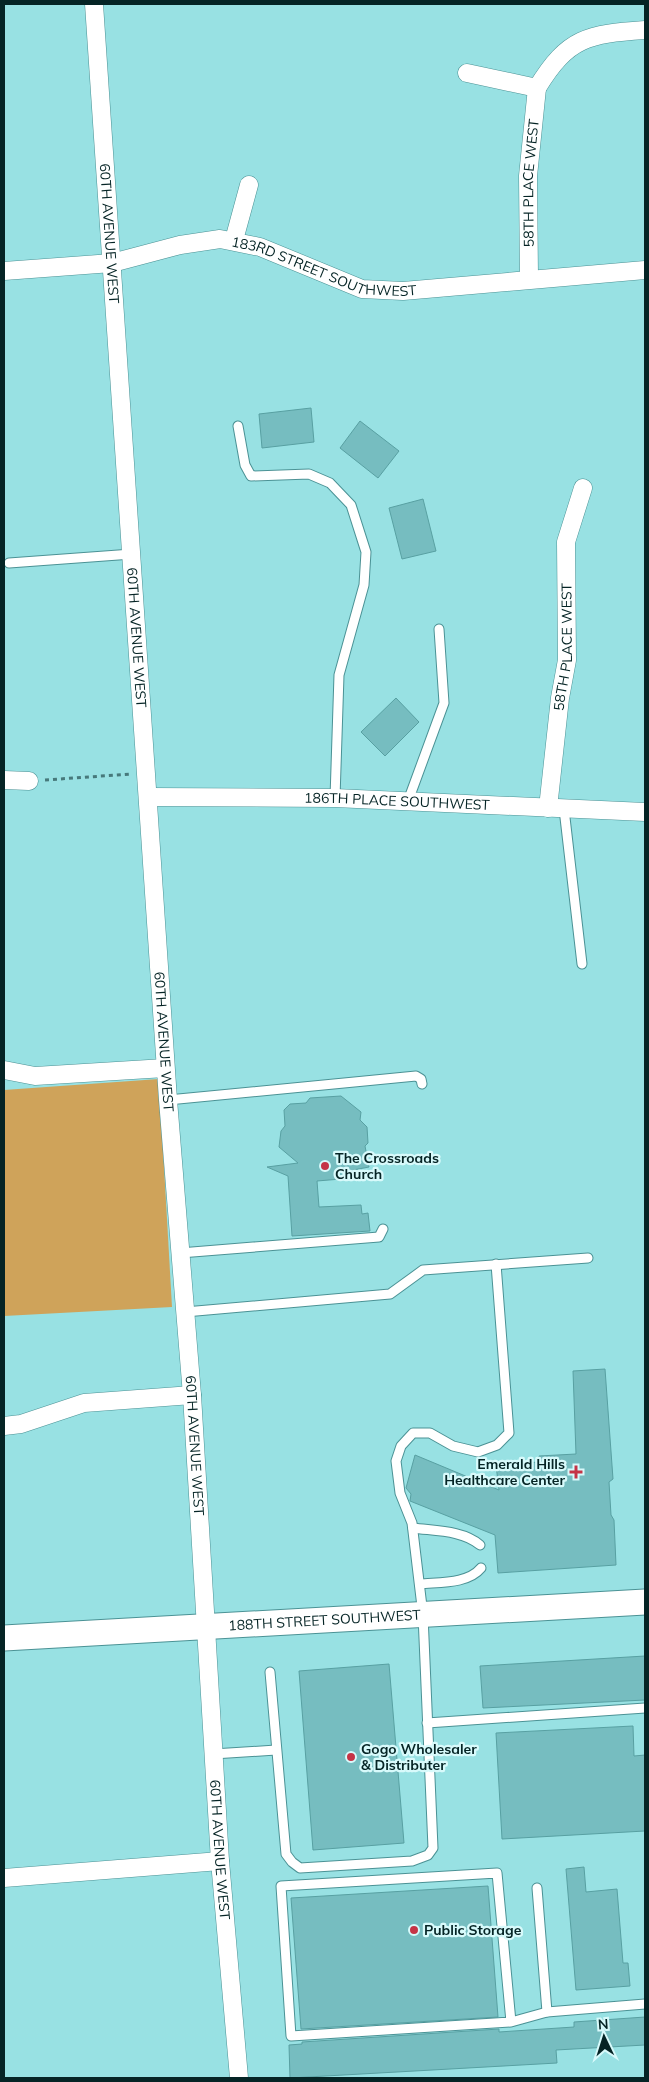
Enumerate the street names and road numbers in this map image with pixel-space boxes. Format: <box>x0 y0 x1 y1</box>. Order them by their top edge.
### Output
street label: 58TH PLACE WEST <box>519 118 543 247</box>
street label: 60TH AVENUE WEST <box>96 163 123 305</box>
street label: 183RD STREET SOUTHWEST <box>230 233 418 300</box>
street label: 60TH AVENUE WEST <box>123 567 151 709</box>
street label: 58TH PLACE WEST <box>550 582 576 712</box>
street label: 186TH PLACE SOUTHWEST <box>304 789 491 814</box>
street label: 60TH AVENUE WEST <box>150 971 178 1113</box>
street label: 60TH AVENUE WEST <box>181 1375 208 1517</box>
street label: 188TH STREET SOUTHWEST <box>228 1606 422 1634</box>
street label: 60TH AVENUE WEST <box>206 1779 234 1921</box>

